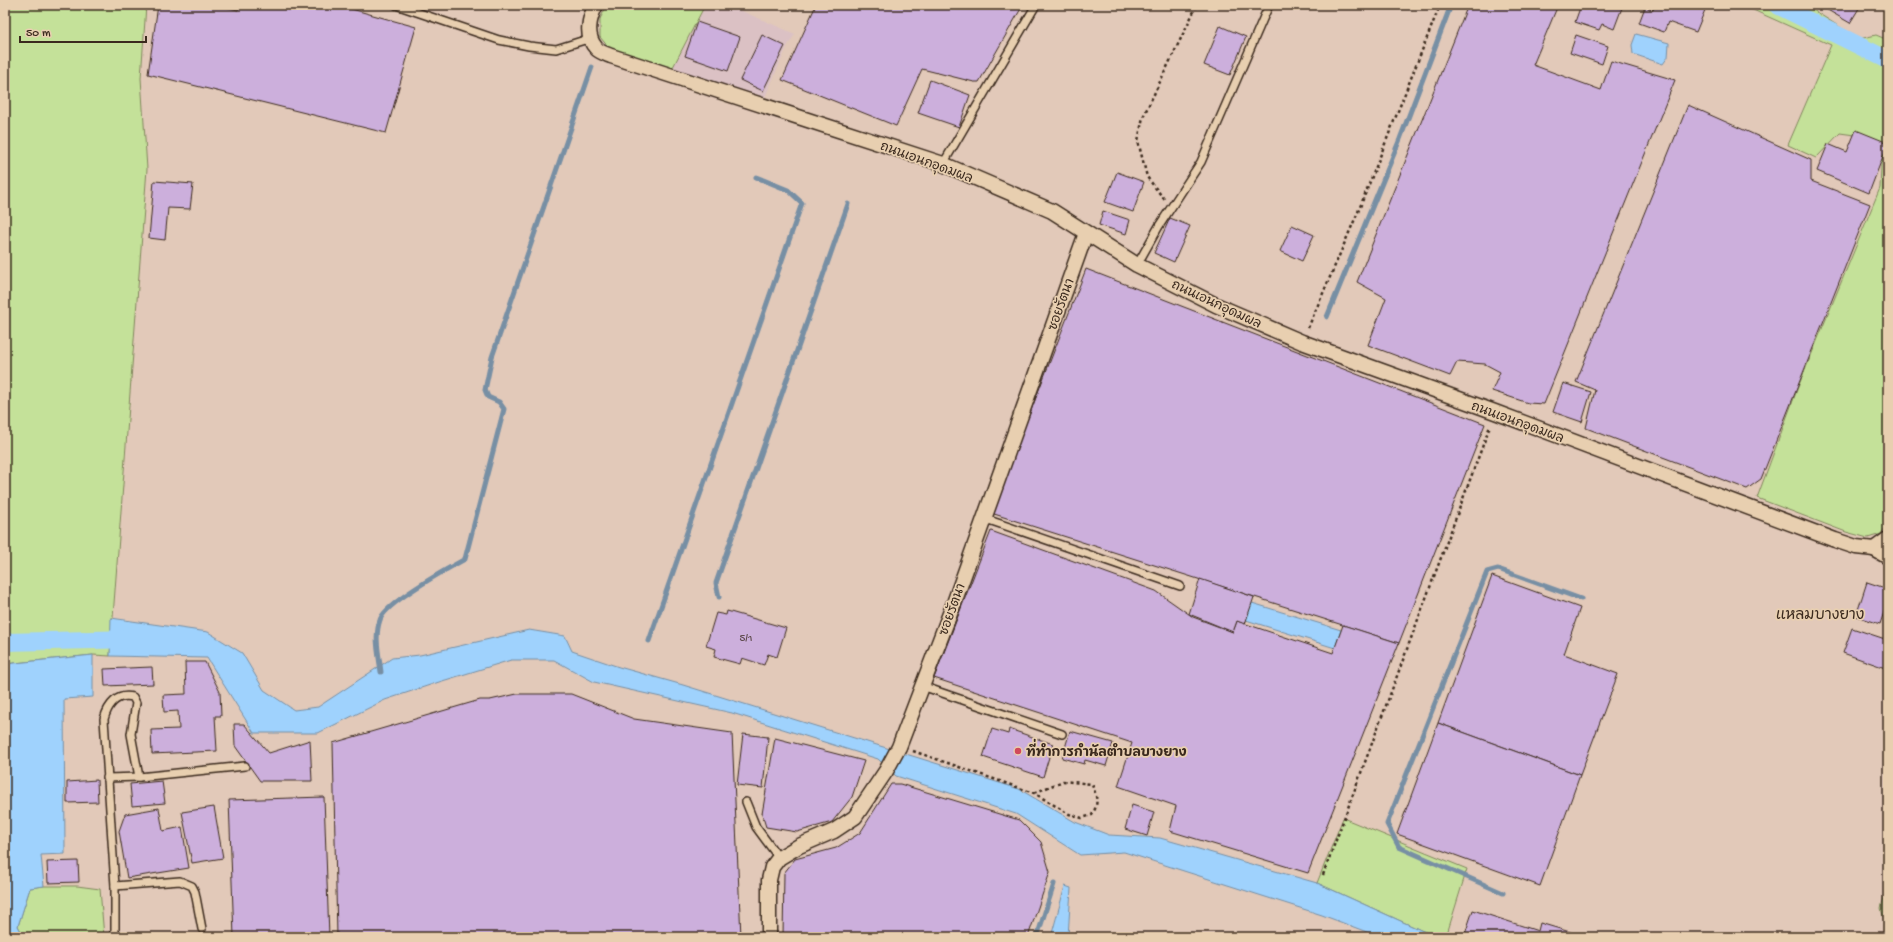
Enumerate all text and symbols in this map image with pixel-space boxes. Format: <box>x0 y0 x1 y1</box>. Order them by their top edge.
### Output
scale bar <box>20 18 146 44</box>
text: 50 m <box>26 27 51 41</box>
street label: ถนนเอนกอุดมผล <box>878 140 974 187</box>
street label: ซอยรัตนา <box>1044 276 1079 333</box>
street label: ถนนเอนกอุดมผล <box>1169 278 1263 333</box>
street label: ถนนเอนกอุดมผล <box>1469 400 1565 447</box>
street label: ซอยรัตนา <box>935 581 970 638</box>
district label: แหลมบางยาง <box>1776 607 1864 625</box>
house number: 5/1 <box>740 633 752 645</box>
place label: ที่ทำการกำนัลตำบลบางยาง <box>1026 738 1187 761</box>
marker: ที่ทำการกำนัลตำบลบางยาง <box>1013 746 1023 756</box>

